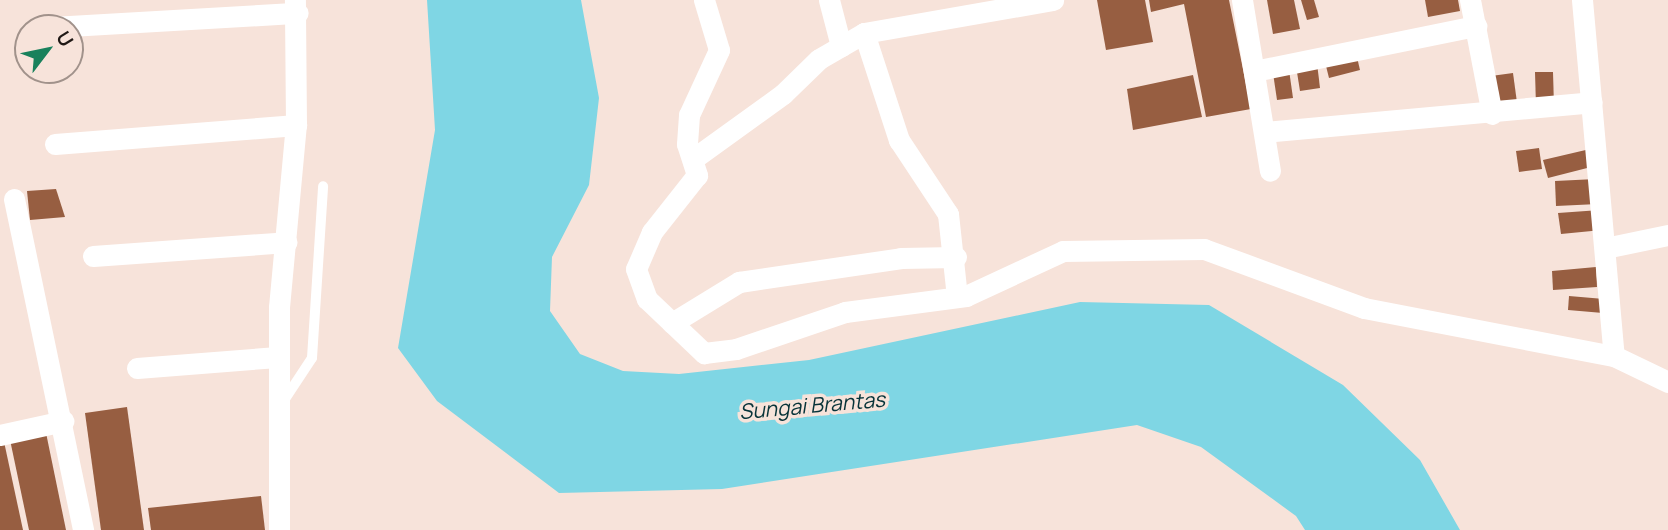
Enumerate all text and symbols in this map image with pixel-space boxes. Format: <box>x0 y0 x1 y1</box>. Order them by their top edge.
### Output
north arrow <box>14 14 84 84</box>
text: U <box>50 26 80 52</box>
water label: Sungai Brantas <box>738 386 886 424</box>

